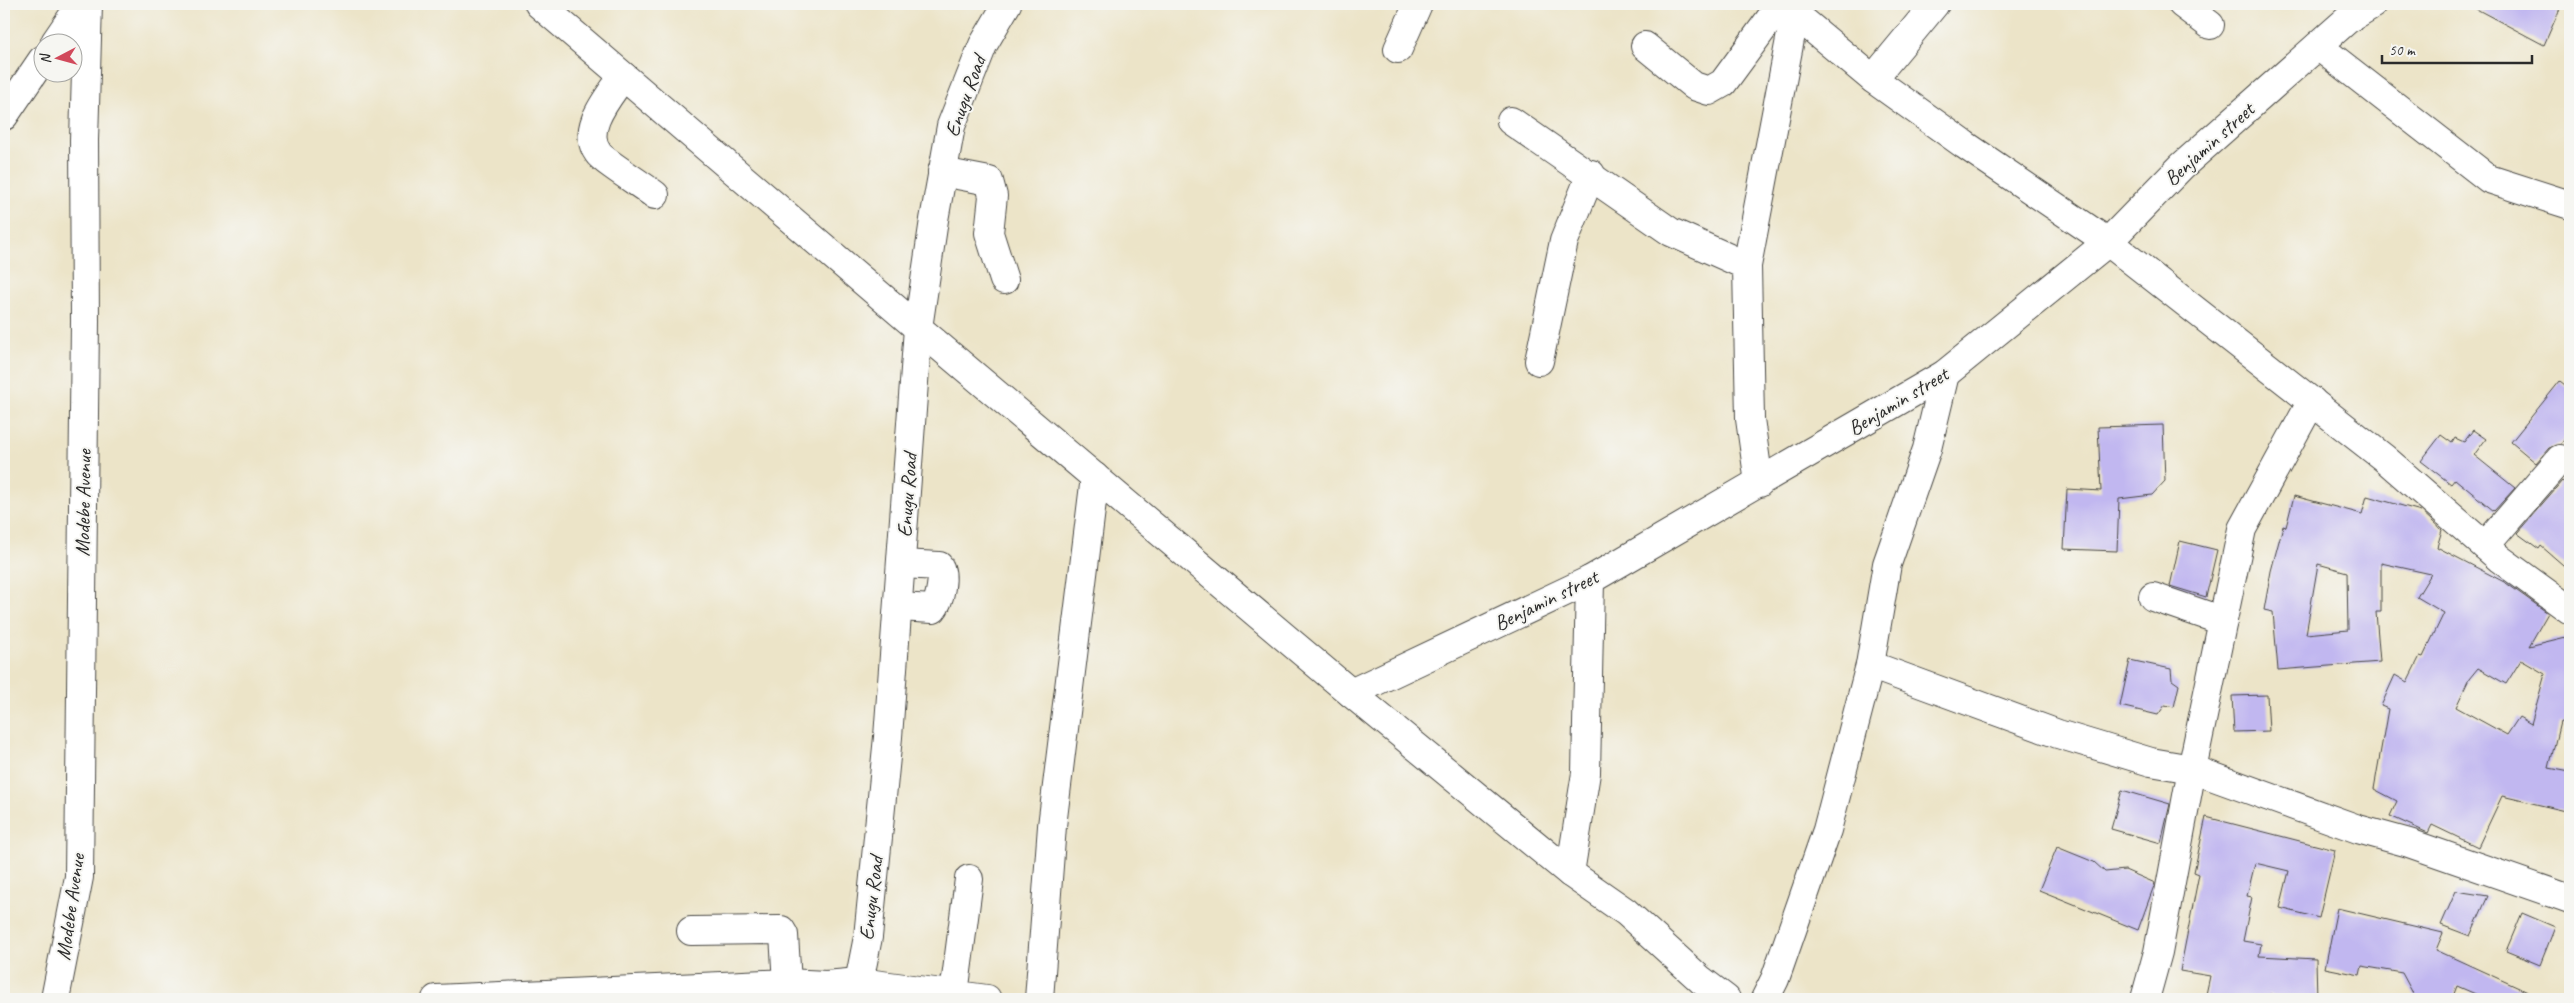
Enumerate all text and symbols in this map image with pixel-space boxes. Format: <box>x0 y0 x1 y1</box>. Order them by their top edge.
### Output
north arrow <box>32 32 82 82</box>
scale bar <box>2382 32 2532 64</box>
text: 50 m <box>2389 41 2416 60</box>
street label: Enugu Road <box>938 49 993 140</box>
text: N <box>36 52 54 65</box>
street label: Benjamin street <box>2159 95 2261 191</box>
street label: Benjamin street <box>1843 360 1955 441</box>
street label: Modebe Avenue <box>69 448 97 557</box>
street label: Enugu Road <box>891 449 923 538</box>
street label: Benjamin street <box>1490 563 1604 636</box>
street label: Modebe Avenue <box>50 851 90 962</box>
street label: Enugu Road <box>853 852 889 941</box>

